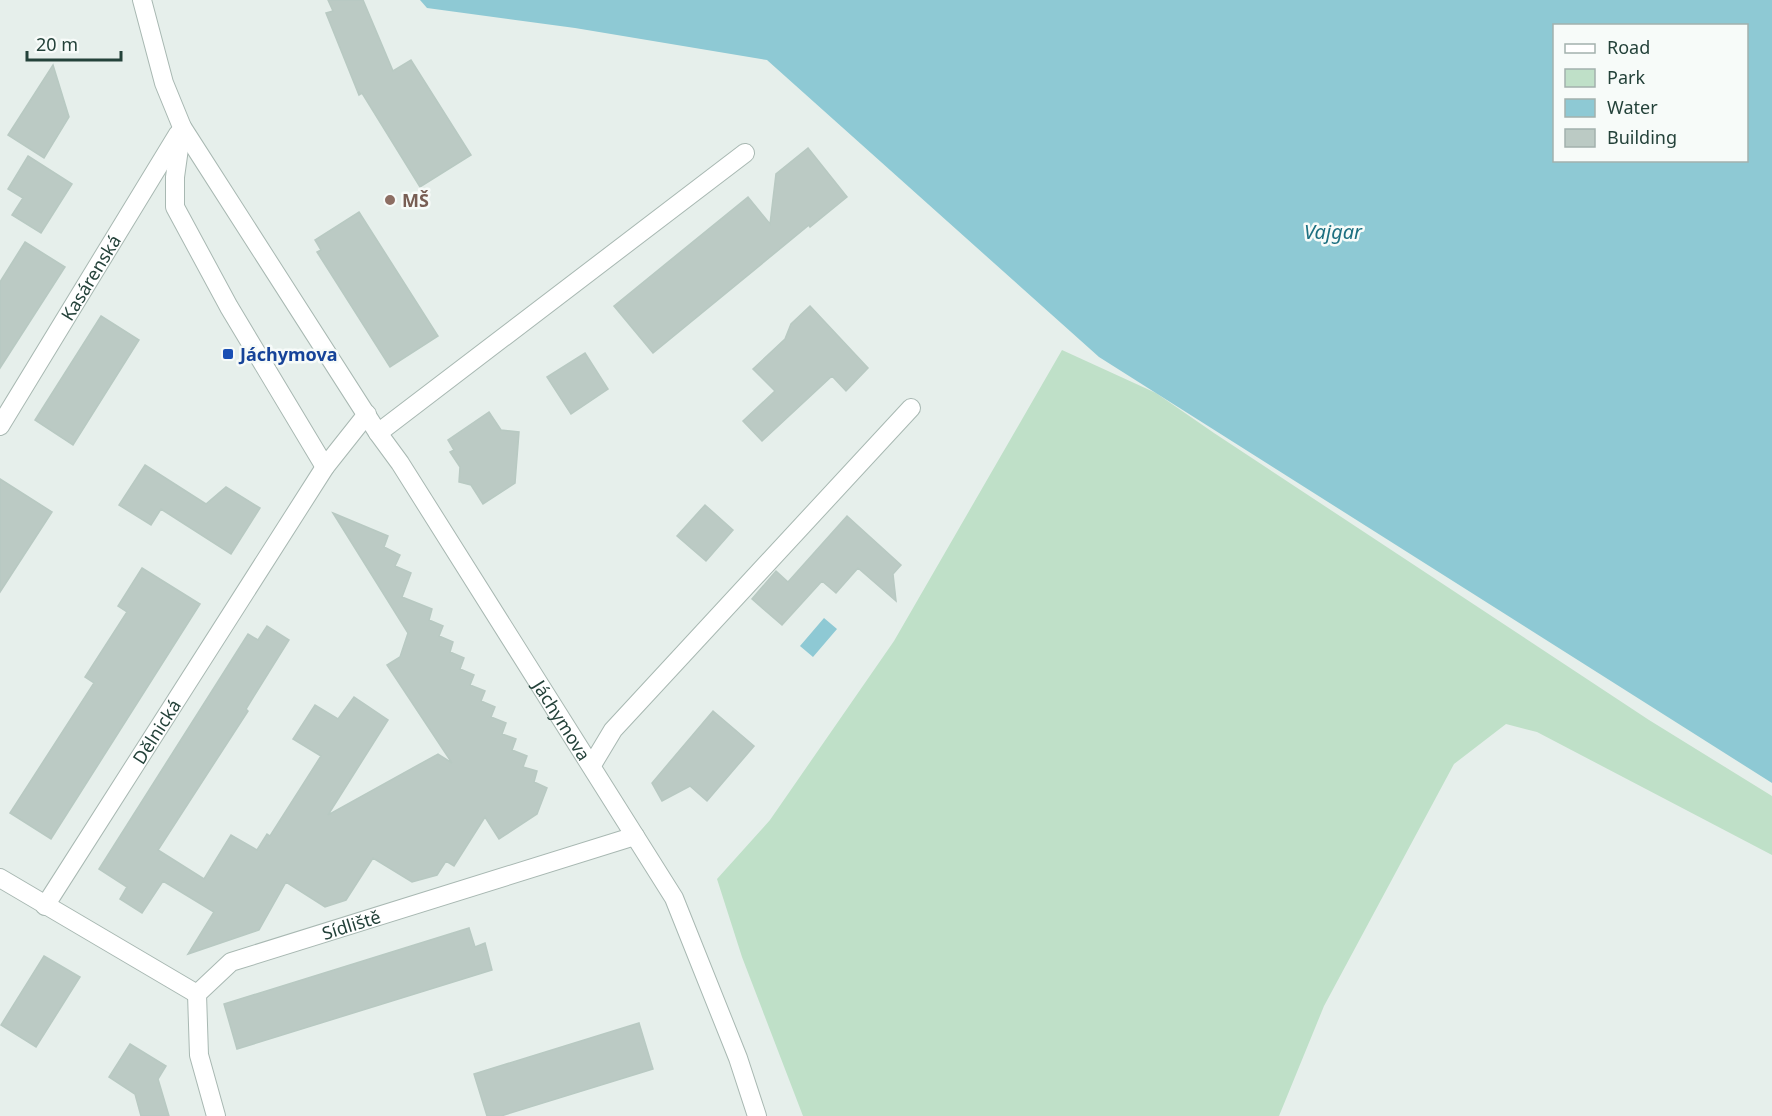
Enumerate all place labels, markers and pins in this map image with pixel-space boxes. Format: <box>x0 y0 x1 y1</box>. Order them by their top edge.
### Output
place label: MŠ <box>402 188 429 212</box>
marker: MŠ <box>383 193 397 207</box>
place label: Jáchymova <box>238 342 338 366</box>
marker: Jáchymova <box>221 347 235 361</box>

